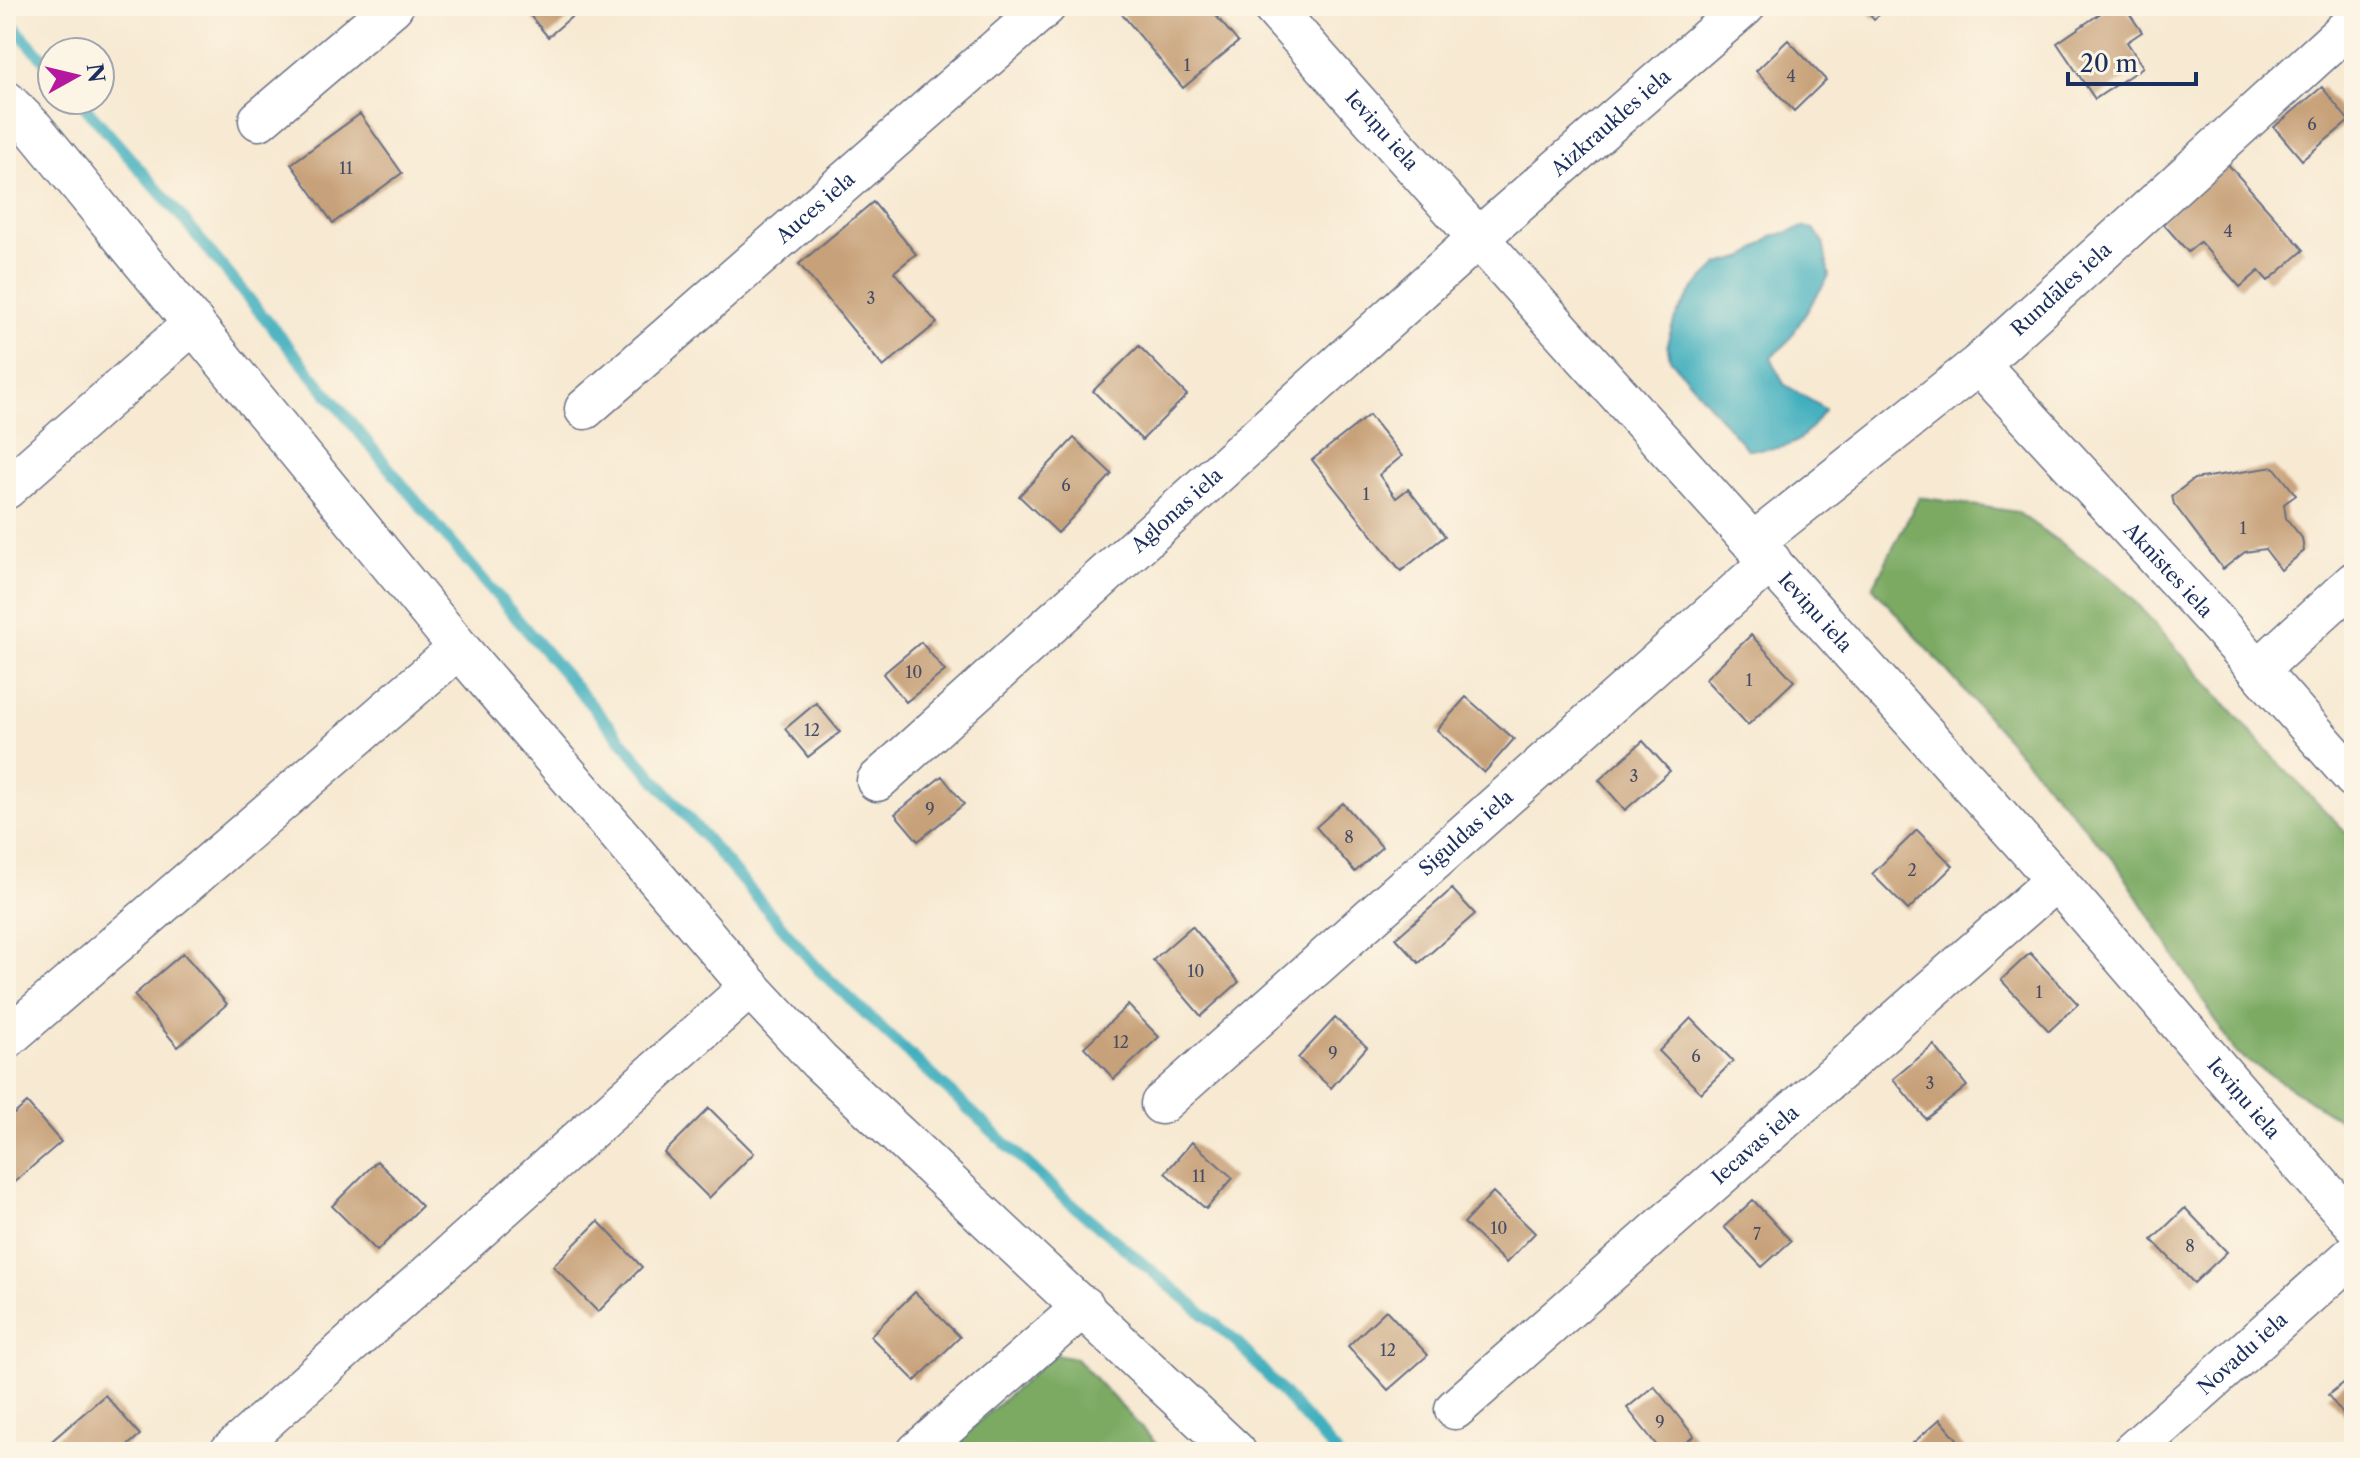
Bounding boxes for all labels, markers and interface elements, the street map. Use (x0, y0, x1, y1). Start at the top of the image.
north arrow (36, 36, 116, 116)
scale bar (2068, 36, 2196, 86)
text: 20 m (2080, 49, 2138, 78)
house number: 1 (1184, 55, 1191, 75)
text: N (81, 62, 110, 85)
street label: Aizkraukles iela (1545, 64, 1676, 182)
house number: 4 (1786, 66, 1796, 86)
street label: Ieviņu iela (1340, 85, 1424, 176)
house number: 6 (2307, 114, 2317, 134)
house number: 11 (339, 158, 353, 178)
street label: Auces iela (770, 167, 860, 249)
house number: 4 (2223, 221, 2233, 241)
street label: Rundāles iela (2006, 237, 2117, 341)
house number: 3 (867, 288, 875, 308)
street label: Aglonas iela (1126, 463, 1228, 558)
house number: 6 (1061, 475, 1071, 495)
house number: 1 (1363, 484, 1370, 504)
street label: Aknīstes iela (2118, 517, 2218, 623)
house number: 1 (2240, 518, 2247, 538)
street label: Ieviņu iela (1773, 567, 1858, 657)
house number: 10 (906, 662, 922, 682)
house number: 1 (1746, 670, 1753, 690)
house number: 12 (804, 720, 820, 740)
house number: 3 (1630, 766, 1638, 786)
street label: Siguldas iela (1414, 784, 1518, 881)
house number: 9 (925, 799, 935, 819)
house number: 8 (1344, 827, 1354, 847)
house number: 2 (1907, 860, 1917, 880)
house number: 10 (1188, 961, 1204, 981)
house number: 1 (2036, 982, 2043, 1002)
house number: 12 (1113, 1032, 1129, 1052)
house number: 9 (1328, 1043, 1338, 1063)
house number: 6 (1691, 1046, 1701, 1066)
street label: Ieviņu iela (2202, 1053, 2285, 1144)
house number: 3 (1926, 1073, 1934, 1093)
street label: Iecavas iela (1707, 1100, 1804, 1189)
house number: 11 (1192, 1166, 1206, 1186)
house number: 10 (1491, 1218, 1507, 1238)
house number: 7 (1753, 1224, 1761, 1244)
house number: 8 (2185, 1236, 2195, 1256)
street label: Novadu iela (2193, 1307, 2293, 1400)
house number: 12 (1380, 1340, 1396, 1360)
house number: 9 (1655, 1412, 1665, 1432)

